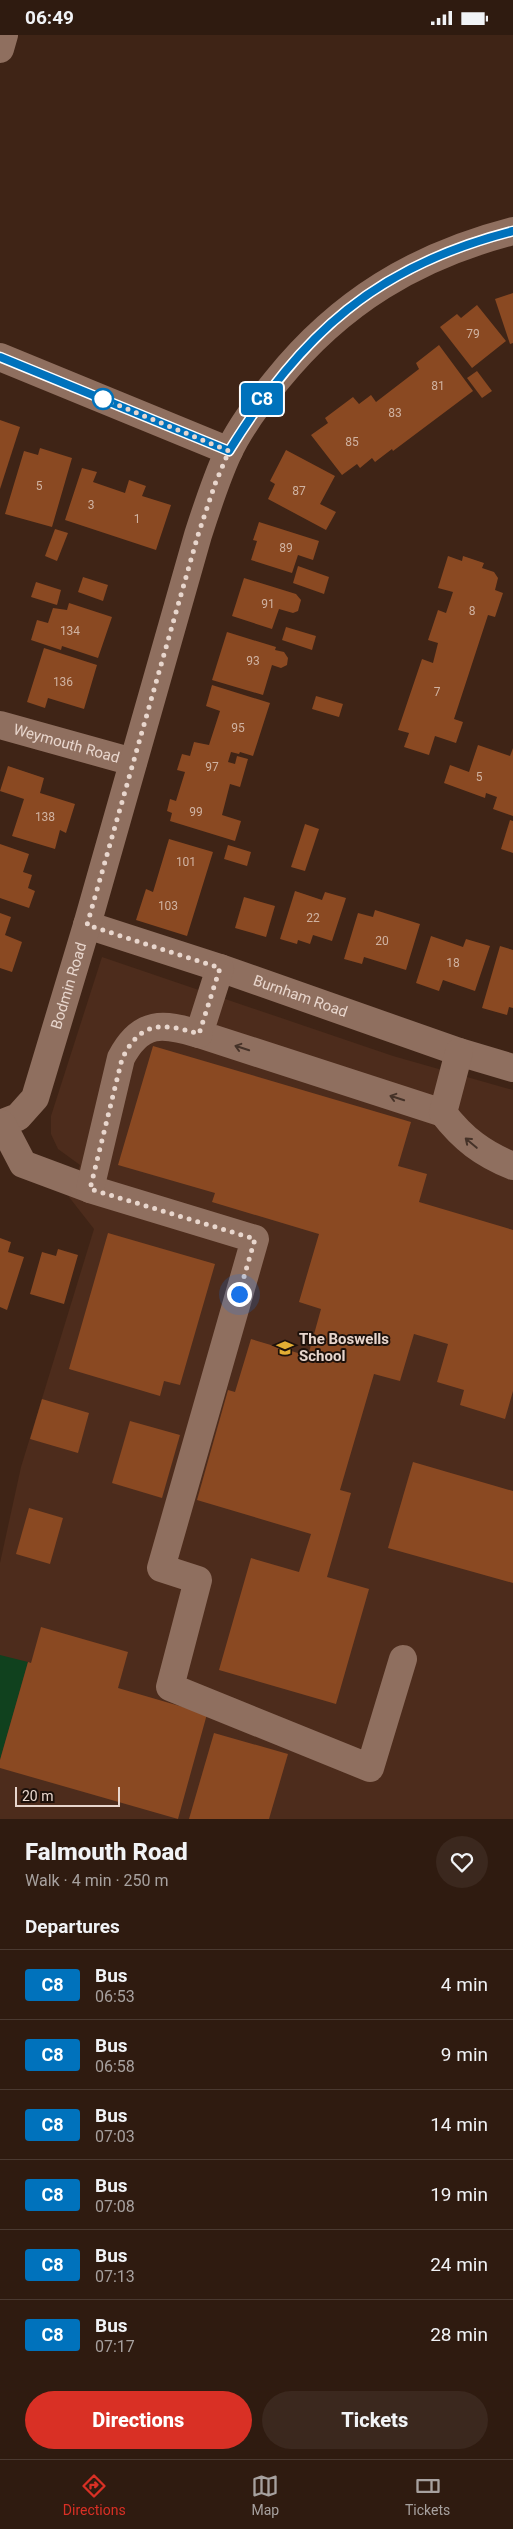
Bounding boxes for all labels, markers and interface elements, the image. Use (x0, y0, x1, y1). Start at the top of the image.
text: 06:49 (25, 6, 74, 29)
house number: 79 (466, 327, 480, 341)
house number: 81 (431, 379, 445, 393)
line badge: C8 (240, 383, 284, 415)
unlabelled marker (92, 388, 114, 410)
text: C8 (251, 388, 273, 409)
house number: 83 (388, 406, 402, 420)
house number: 85 (345, 435, 359, 449)
house number: 5 (36, 479, 43, 493)
house number: 87 (292, 484, 306, 498)
house number: 3 (88, 498, 94, 512)
house number: 1 (134, 512, 140, 526)
house number: 89 (279, 541, 293, 555)
house number: 91 (261, 597, 275, 611)
house number: 8 (469, 604, 476, 618)
house number: 134 (60, 624, 80, 638)
house number: 93 (246, 654, 260, 668)
house number: 136 (53, 675, 73, 689)
house number: 7 (434, 685, 441, 699)
street label: Weymouth Road (11, 720, 122, 767)
house number: 95 (231, 721, 245, 735)
house number: 97 (205, 760, 219, 774)
house number: 5 (476, 770, 483, 784)
house number: 99 (189, 805, 203, 819)
house number: 138 (35, 810, 55, 824)
house number: 101 (176, 855, 196, 869)
house number: 103 (158, 899, 178, 913)
house number: 22 (306, 911, 320, 925)
house number: 20 (375, 934, 389, 948)
street label: Bodmin Road (47, 940, 90, 1031)
house number: 18 (446, 956, 460, 970)
street label: Burnham Road (251, 971, 350, 1021)
one-way arrow (235, 1043, 251, 1053)
one-way arrow (390, 1093, 405, 1102)
one-way arrow (464, 1137, 477, 1148)
your location (227, 1282, 252, 1307)
place label: The Boswells School (299, 1330, 389, 1365)
school or university icon: The Boswells School (275, 1338, 295, 1358)
scale bar (15, 1784, 120, 1807)
text: 20 m (22, 1788, 54, 1804)
button: heart (436, 1836, 488, 1888)
text: Falmouth Road (25, 1838, 188, 1866)
text: Walk · 4 min · 250 m (25, 1871, 169, 1890)
text: Departures (25, 1915, 120, 1938)
text: Bus (95, 1964, 128, 1987)
text: 4 min (441, 1973, 488, 1996)
text: C8 (41, 1974, 64, 1995)
text: 06:53 (95, 1987, 135, 2006)
text: Bus (95, 2034, 128, 2057)
text: 9 min (441, 2043, 488, 2066)
text: C8 (41, 2044, 64, 2065)
text: 06:58 (95, 2057, 135, 2076)
text: Bus (95, 2104, 128, 2127)
text: 14 min (430, 2113, 488, 2136)
text: C8 (41, 2114, 64, 2135)
text: 07:03 (95, 2127, 135, 2146)
text: Bus (95, 2174, 128, 2197)
text: 19 min (430, 2183, 488, 2206)
text: C8 (41, 2184, 64, 2205)
text: 07:08 (95, 2197, 135, 2216)
text: Bus (95, 2244, 128, 2267)
text: 24 min (430, 2253, 488, 2276)
text: C8 (41, 2254, 64, 2275)
text: 07:13 (95, 2267, 135, 2286)
text: Bus (95, 2314, 128, 2337)
text: 28 min (430, 2323, 488, 2346)
text: C8 (41, 2324, 64, 2345)
text: 07:17 (95, 2337, 135, 2356)
button: Directions (25, 2391, 252, 2449)
button: Tickets (262, 2391, 488, 2449)
tab: Directions (63, 2472, 126, 2518)
tab: Map (251, 2472, 279, 2518)
tab: Tickets (405, 2472, 450, 2518)

